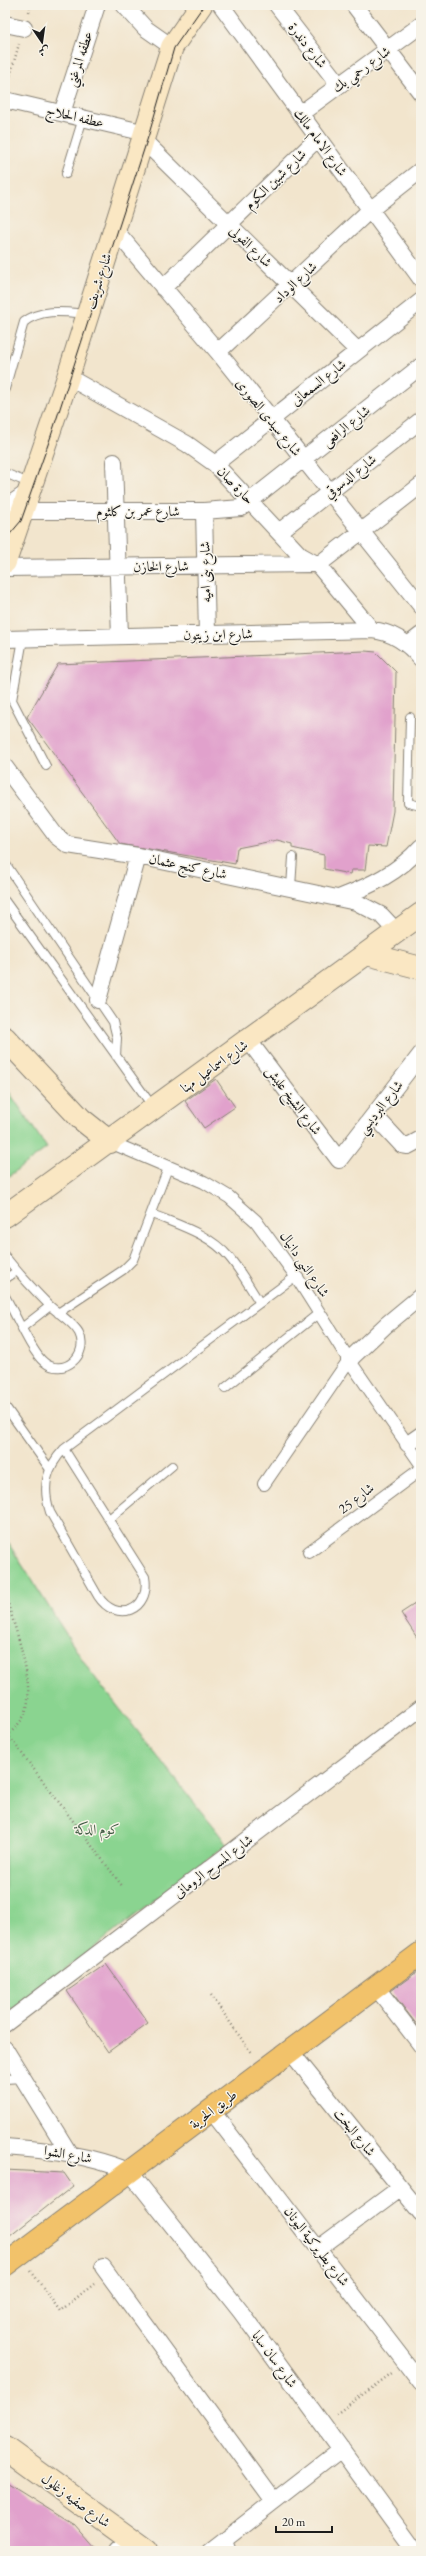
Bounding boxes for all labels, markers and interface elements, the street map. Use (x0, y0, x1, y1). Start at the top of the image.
street label: شارع دندرة (282, 18, 332, 73)
north arrow (22, 22, 62, 62)
street label: عطفه المرغني (62, 29, 100, 90)
street label: شارع رحمي بك (328, 42, 396, 100)
text: ش (37, 44, 51, 60)
street label: عطفه الحلاج (44, 101, 106, 135)
street label: شارع الامام مالك (287, 105, 352, 182)
street label: شارع شبين الكوم (240, 145, 313, 216)
street label: شارع الفولى (224, 221, 276, 273)
street label: شارع شريف (80, 251, 118, 312)
street label: شارع الوداد (269, 257, 323, 309)
street label: شارع السمعانى (287, 355, 351, 412)
street label: شارع سيدى الصورى (230, 374, 306, 462)
street label: شارع الرافعى (318, 401, 376, 453)
street label: شارع الدسوقي (320, 450, 382, 504)
street label: حارة صان (213, 462, 259, 508)
street label: شارع عمر بن كلثوم (96, 502, 180, 524)
street label: شارع بنى اميه (195, 541, 218, 603)
street label: شارع الخازن (133, 557, 189, 578)
street label: شارع ابن زيتون (183, 624, 253, 647)
street label: شارع كنج عثمان (147, 849, 229, 887)
street label: شارع اسماعيل مهنا (177, 1035, 253, 1099)
street label: شارع الشيخ عليش (259, 1062, 326, 1141)
street label: شارع البرديسي (353, 1076, 411, 1141)
street label: شارع النبى دانيال (274, 1227, 334, 1302)
street label: شارع 25 (334, 1479, 379, 1520)
park label: كوم الدكة (73, 1820, 120, 1842)
street label: شارع المسرح الرومانى (170, 1830, 259, 1905)
street label: طريق الحرية (186, 2085, 240, 2133)
street label: شارع البخت (328, 2104, 380, 2162)
street label: شارع الشوا (42, 2141, 93, 2170)
street label: شارع بطريركية اليونان (278, 2202, 354, 2291)
street label: شارع سان سابا (246, 2327, 302, 2393)
street label: شارع صفيه زغلول (36, 2469, 114, 2534)
scale bar (276, 2508, 332, 2534)
text: 20 m (282, 2514, 306, 2530)

